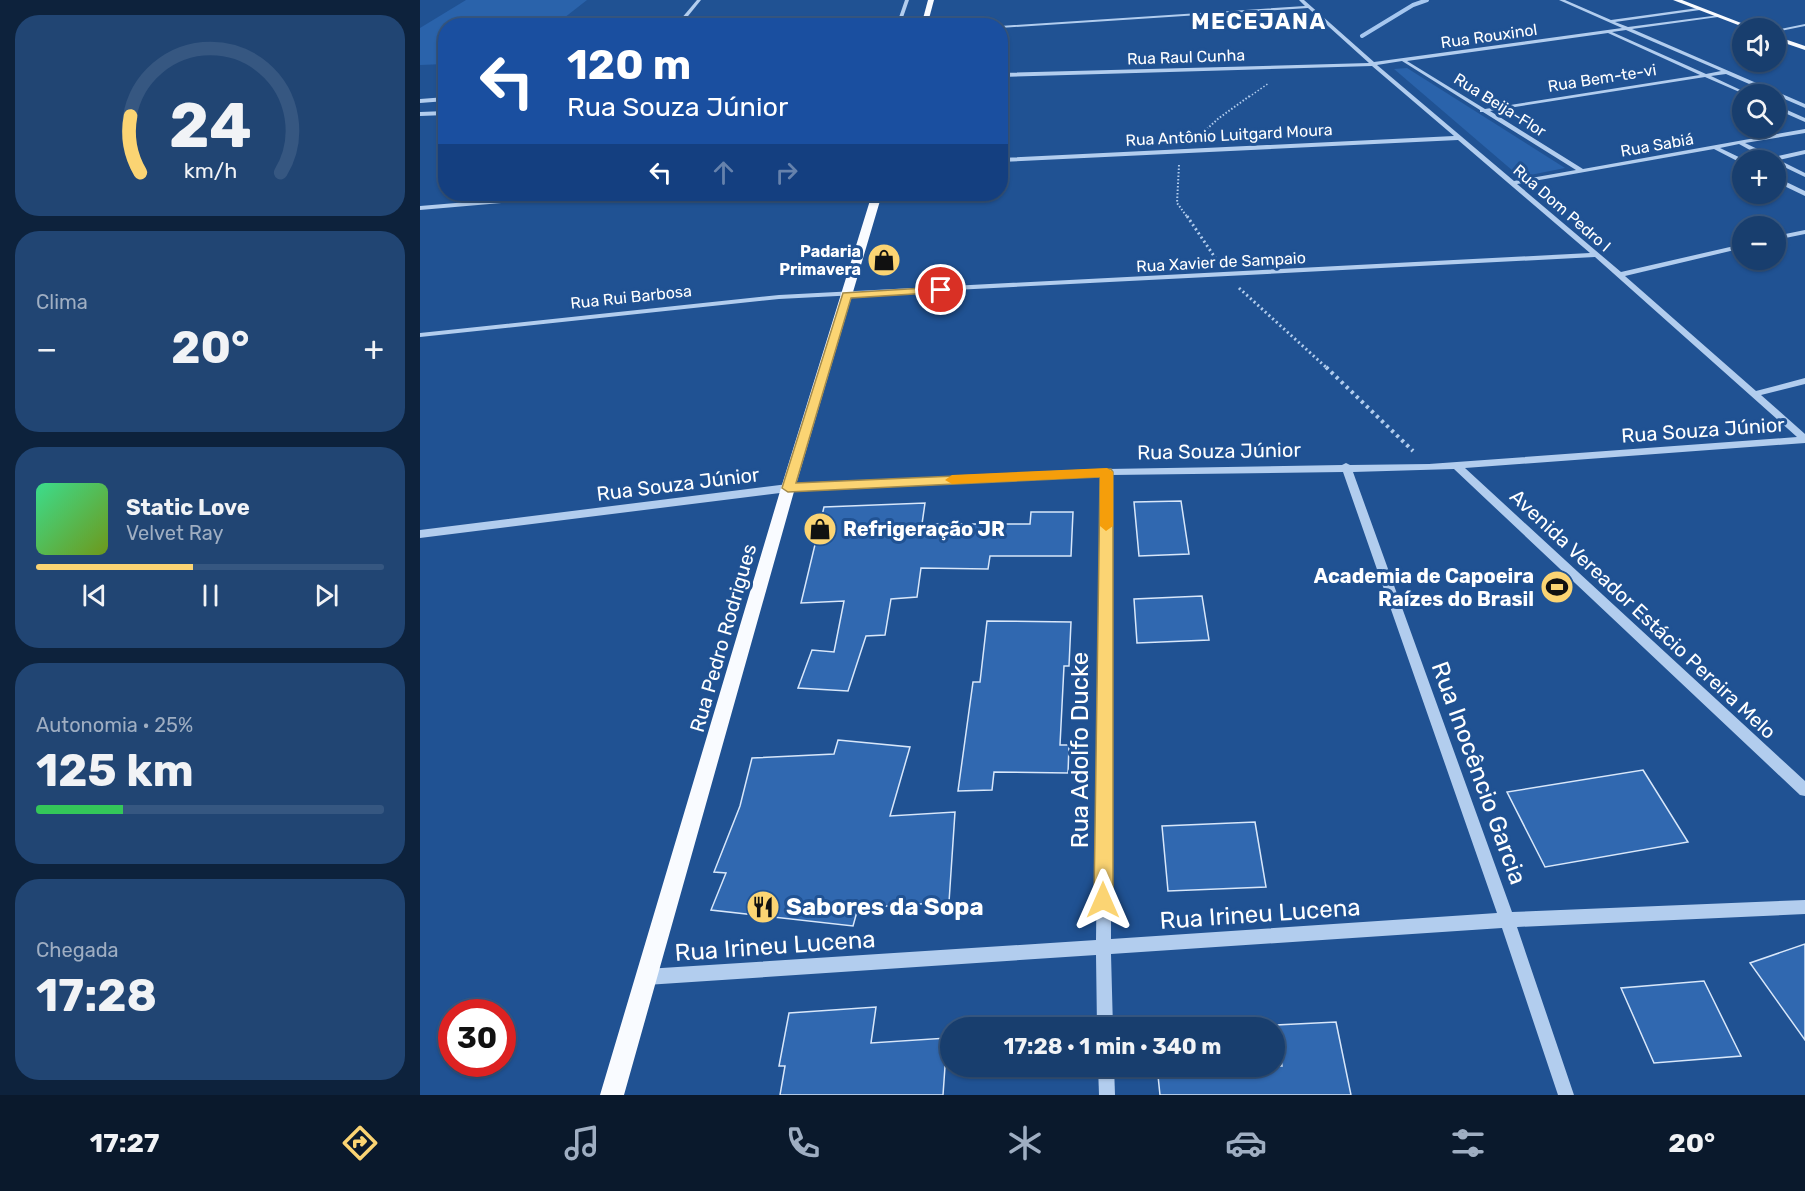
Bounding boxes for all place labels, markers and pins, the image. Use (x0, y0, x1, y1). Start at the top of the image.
place label: Padaria Primavera (779, 242, 861, 279)
shop icon: Padaria Primavera (866, 242, 902, 278)
pin (915, 264, 966, 315)
shop icon: Refrigeração JR (802, 511, 838, 547)
place label: Refrigeração JR (843, 517, 1005, 541)
place label: Academia de Capoeira Raízes do Brasil (1314, 564, 1534, 611)
sports icon: Academia de Capoeira Raízes do Brasil (1539, 569, 1575, 605)
restaurant icon: Sabores da Sopa (745, 889, 781, 925)
place label: Sabores da Sopa (786, 893, 984, 921)

